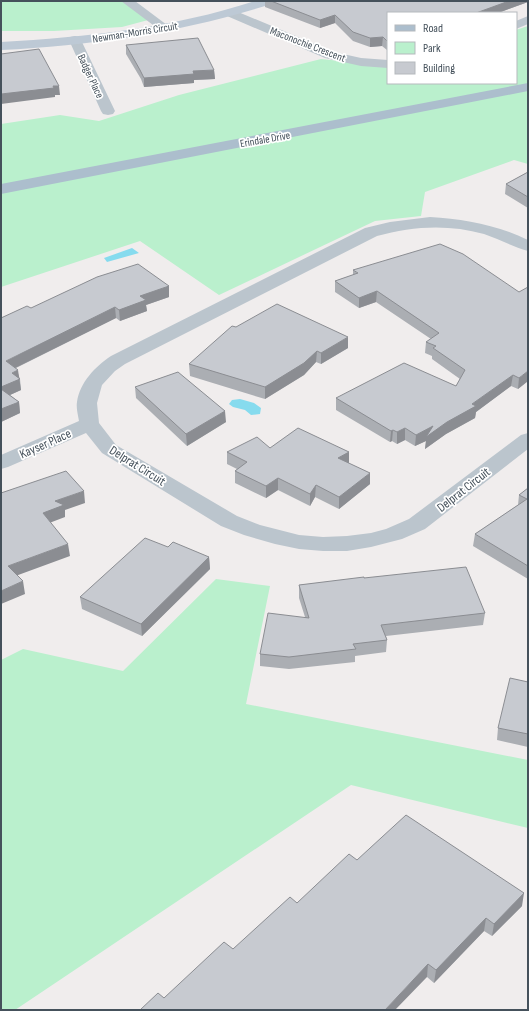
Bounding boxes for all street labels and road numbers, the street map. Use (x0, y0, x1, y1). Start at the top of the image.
street label: Newman-Morris Circuit (92, 19, 179, 46)
street label: Maconochie Crescent (268, 24, 348, 65)
street label: Badger Place (75, 52, 106, 100)
street label: Erindale Drive (239, 129, 291, 150)
street label: Kayser Place (17, 425, 74, 462)
street label: Delprat Circuit (106, 442, 169, 489)
street label: Delprat Circuit (434, 464, 493, 516)

